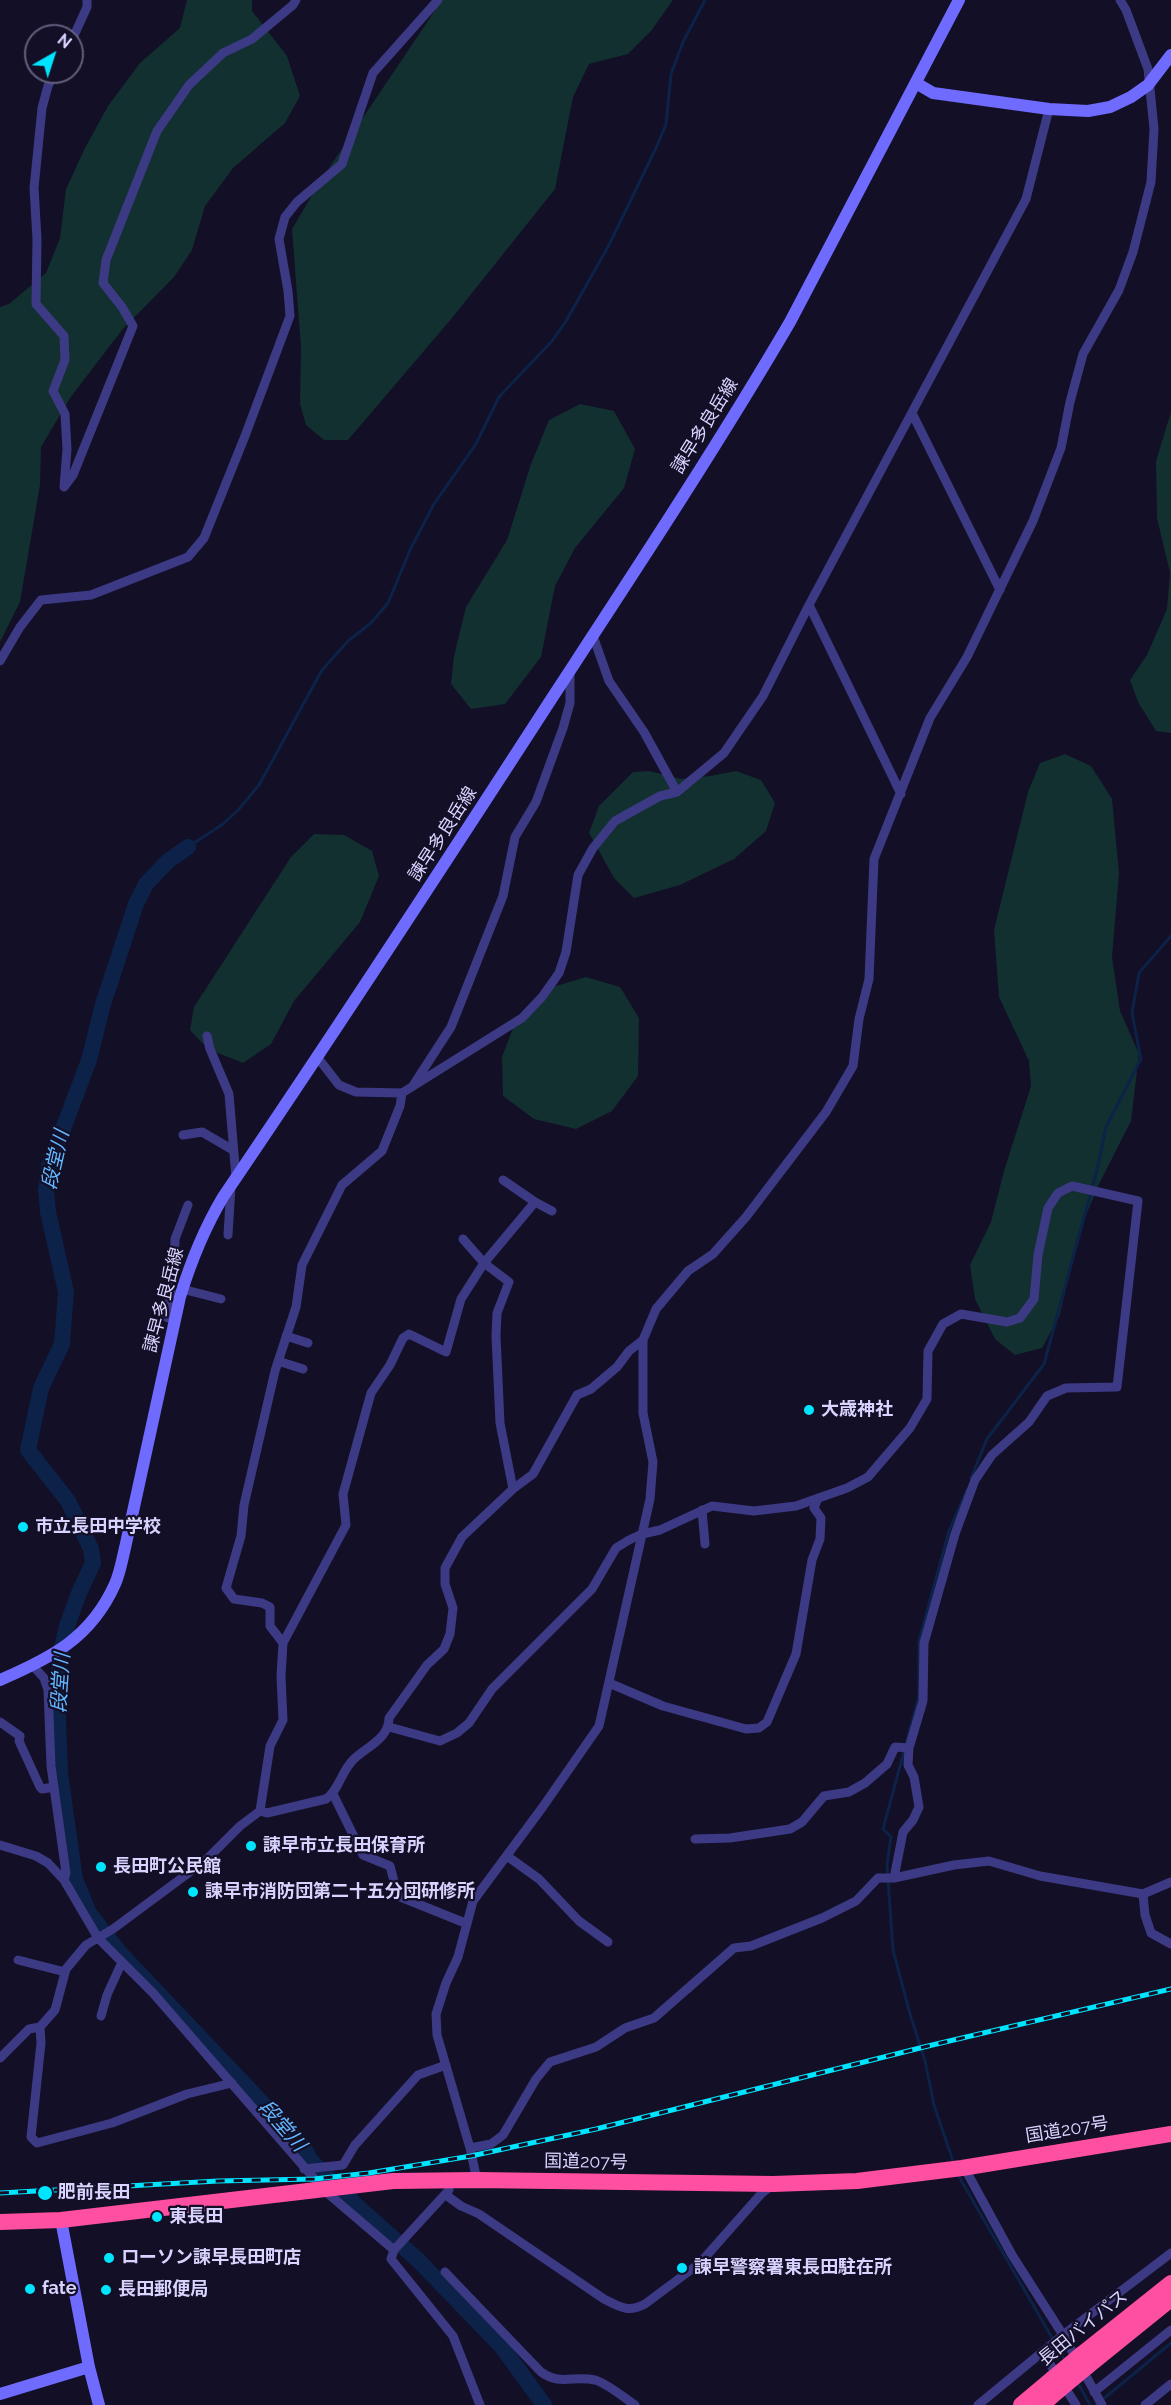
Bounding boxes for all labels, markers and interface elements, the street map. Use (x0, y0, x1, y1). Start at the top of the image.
north arrow (24, 24, 84, 84)
text: N (54, 30, 75, 52)
street label: 諫早多良岳線 (667, 374, 743, 478)
street label: 諫早多良岳線 (405, 783, 481, 885)
water label: 段堂川 (38, 1128, 74, 1192)
street label: 諫早多良岳線 (140, 1245, 188, 1355)
place label: 大歳神社 (821, 1399, 893, 1421)
marker: 大歳神社 (802, 1403, 816, 1417)
place label: 市立長田中学校 (35, 1516, 161, 1538)
marker: 市立長田中学校 (16, 1520, 30, 1534)
water label: 段堂川 (47, 1652, 75, 1714)
place label: 諫早市立長田保育所 (263, 1835, 425, 1857)
marker: 諫早市立長田保育所 (244, 1839, 258, 1853)
place label: 長田町公民館 (113, 1856, 221, 1878)
marker: 長田町公民館 (94, 1860, 108, 1874)
place label: 諫早市消防団第二十五分団研修所 (205, 1881, 475, 1903)
marker: 諫早市消防団第二十五分団研修所 (186, 1885, 200, 1899)
water label: 段堂川 (253, 2095, 311, 2157)
street label: 国道207号 (1024, 2113, 1110, 2147)
street label: 国道207号 (544, 2150, 628, 2174)
place label: 肥前長田 (58, 2182, 130, 2204)
marker: 肥前長田 (36, 2184, 54, 2202)
place label: 東長田 (169, 2206, 223, 2228)
marker: 東長田 (150, 2210, 164, 2224)
place label: ローソン諫早長田町店 (121, 2247, 301, 2269)
marker: ローソン諫早長田町店 (102, 2251, 116, 2265)
place label: 諫早警察署東長田駐在所 (694, 2257, 892, 2279)
marker: 諫早警察署東長田駐在所 (675, 2261, 689, 2275)
place label: fate (42, 2278, 76, 2300)
place label: 長田郵便局 (118, 2279, 208, 2301)
marker: fate (23, 2282, 37, 2296)
marker: 長田郵便局 (99, 2283, 113, 2297)
street label: 長田バイパス (1034, 2286, 1132, 2370)

